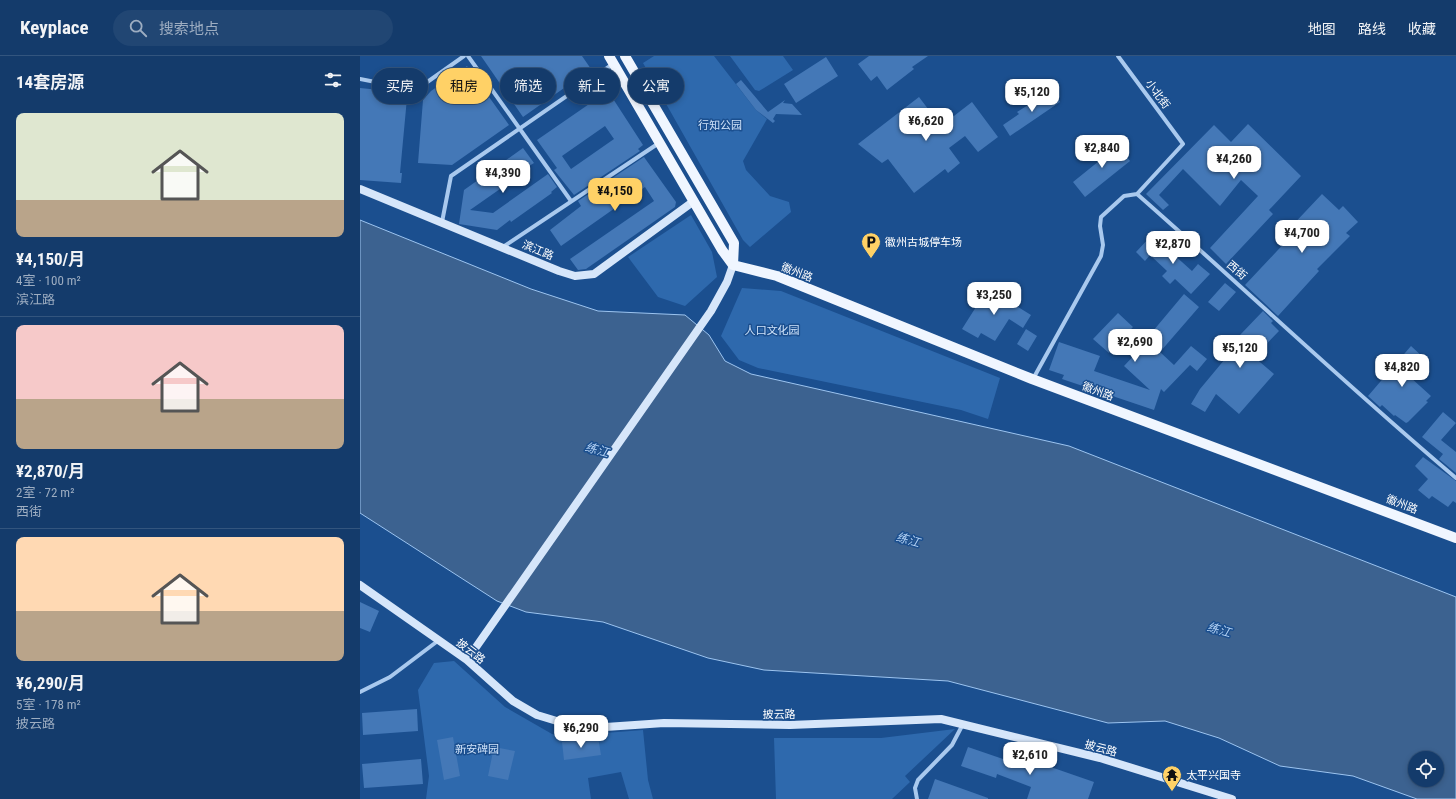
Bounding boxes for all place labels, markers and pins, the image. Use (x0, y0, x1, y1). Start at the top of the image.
pin: ¥5,120 (999, 79, 1065, 113)
pin: ¥6,620 (893, 108, 959, 142)
pin: ¥2,840 (1069, 135, 1135, 169)
pin: ¥4,260 (1201, 146, 1267, 180)
pin: ¥4,390 (470, 160, 536, 194)
pin: ¥4,150 (582, 178, 648, 212)
pin: ¥4,700 (1269, 220, 1335, 254)
parking icon: 徽州古城停车场 (860, 231, 882, 259)
pin: ¥2,870 (1140, 231, 1206, 265)
place label: 徽州古城停车场 (885, 236, 962, 249)
pin: ¥3,250 (961, 282, 1027, 316)
pin: ¥2,690 (1102, 329, 1168, 363)
pin: ¥5,120 (1207, 335, 1273, 369)
pin: ¥4,820 (1369, 354, 1435, 388)
pin: ¥6,290 (548, 715, 614, 749)
pin: ¥2,610 (997, 742, 1063, 776)
temple icon: 太平兴国寺 (1161, 764, 1183, 792)
place label: 太平兴国寺 (1186, 769, 1241, 782)

